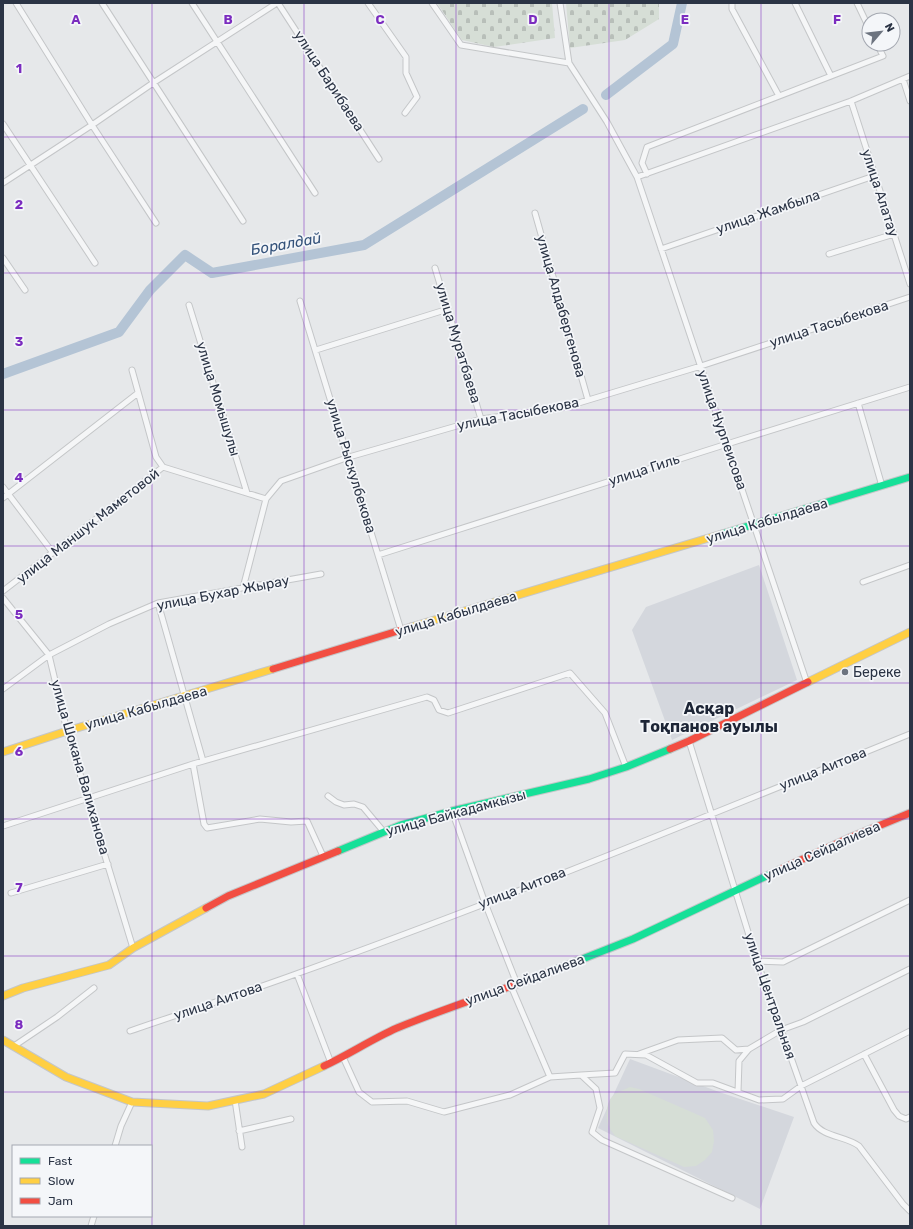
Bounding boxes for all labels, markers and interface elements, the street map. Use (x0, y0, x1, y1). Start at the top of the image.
text: A (71, 12, 81, 27)
text: B (223, 12, 233, 27)
text: C (375, 12, 385, 27)
text: D (528, 12, 538, 27)
text: E (681, 12, 689, 27)
text: F (833, 12, 841, 27)
north arrow (861, 12, 901, 52)
text: N (882, 21, 897, 34)
street label: улица Барибаева (290, 27, 368, 135)
text: 1 (16, 61, 22, 76)
street label: улица Алатау (858, 147, 902, 239)
street label: улица Жамбыла (714, 186, 822, 238)
text: 2 (15, 197, 23, 212)
water label: Боралдай (249, 229, 323, 259)
street label: улица Алдабергенова (533, 233, 589, 379)
street label: улица Муратбаева (432, 281, 484, 405)
street label: улица Тасыбекова (767, 297, 891, 351)
text: 3 (15, 334, 24, 349)
street label: улица Момышулы (193, 340, 243, 458)
street label: улица Нурпеисова (693, 368, 751, 492)
street label: улица Тасыбекова (456, 394, 580, 434)
street label: улица Рыскулбекова (322, 397, 380, 535)
street label: улица Гиль (606, 451, 682, 489)
street label: улица Маншук Маметовой (13, 465, 163, 587)
text: 4 (15, 470, 24, 485)
street label: улица Кабылдаева (704, 494, 830, 548)
street label: улица Бухар Жырау (155, 572, 291, 614)
street label: улица Кабылдаева (393, 587, 519, 641)
text: 5 (15, 607, 23, 622)
place label: Береке (853, 664, 901, 681)
marker: Береке (840, 667, 850, 677)
street label: улица Шокана Валиханова (47, 678, 113, 856)
street label: улица Кабылдаева (83, 682, 209, 734)
district label: Асқар Тоқпанов ауылы (640, 699, 778, 736)
text: 6 (15, 744, 24, 759)
street label: улица Аитова (777, 744, 869, 794)
street label: улица Байкадамкызы (384, 786, 528, 840)
street label: улица Сейдалиева (761, 818, 883, 884)
street label: улица Аитова (476, 864, 568, 912)
text: 7 (15, 880, 23, 895)
street label: улица Центральная (740, 931, 800, 1061)
street label: улица Сейдалиева (463, 951, 587, 1009)
street label: улица Аитова (172, 978, 264, 1024)
text: 8 (15, 1017, 24, 1032)
legend (12, 1145, 152, 1217)
text: Fast (48, 1154, 72, 1168)
text: Slow (48, 1174, 75, 1188)
text: Jam (48, 1194, 73, 1208)

